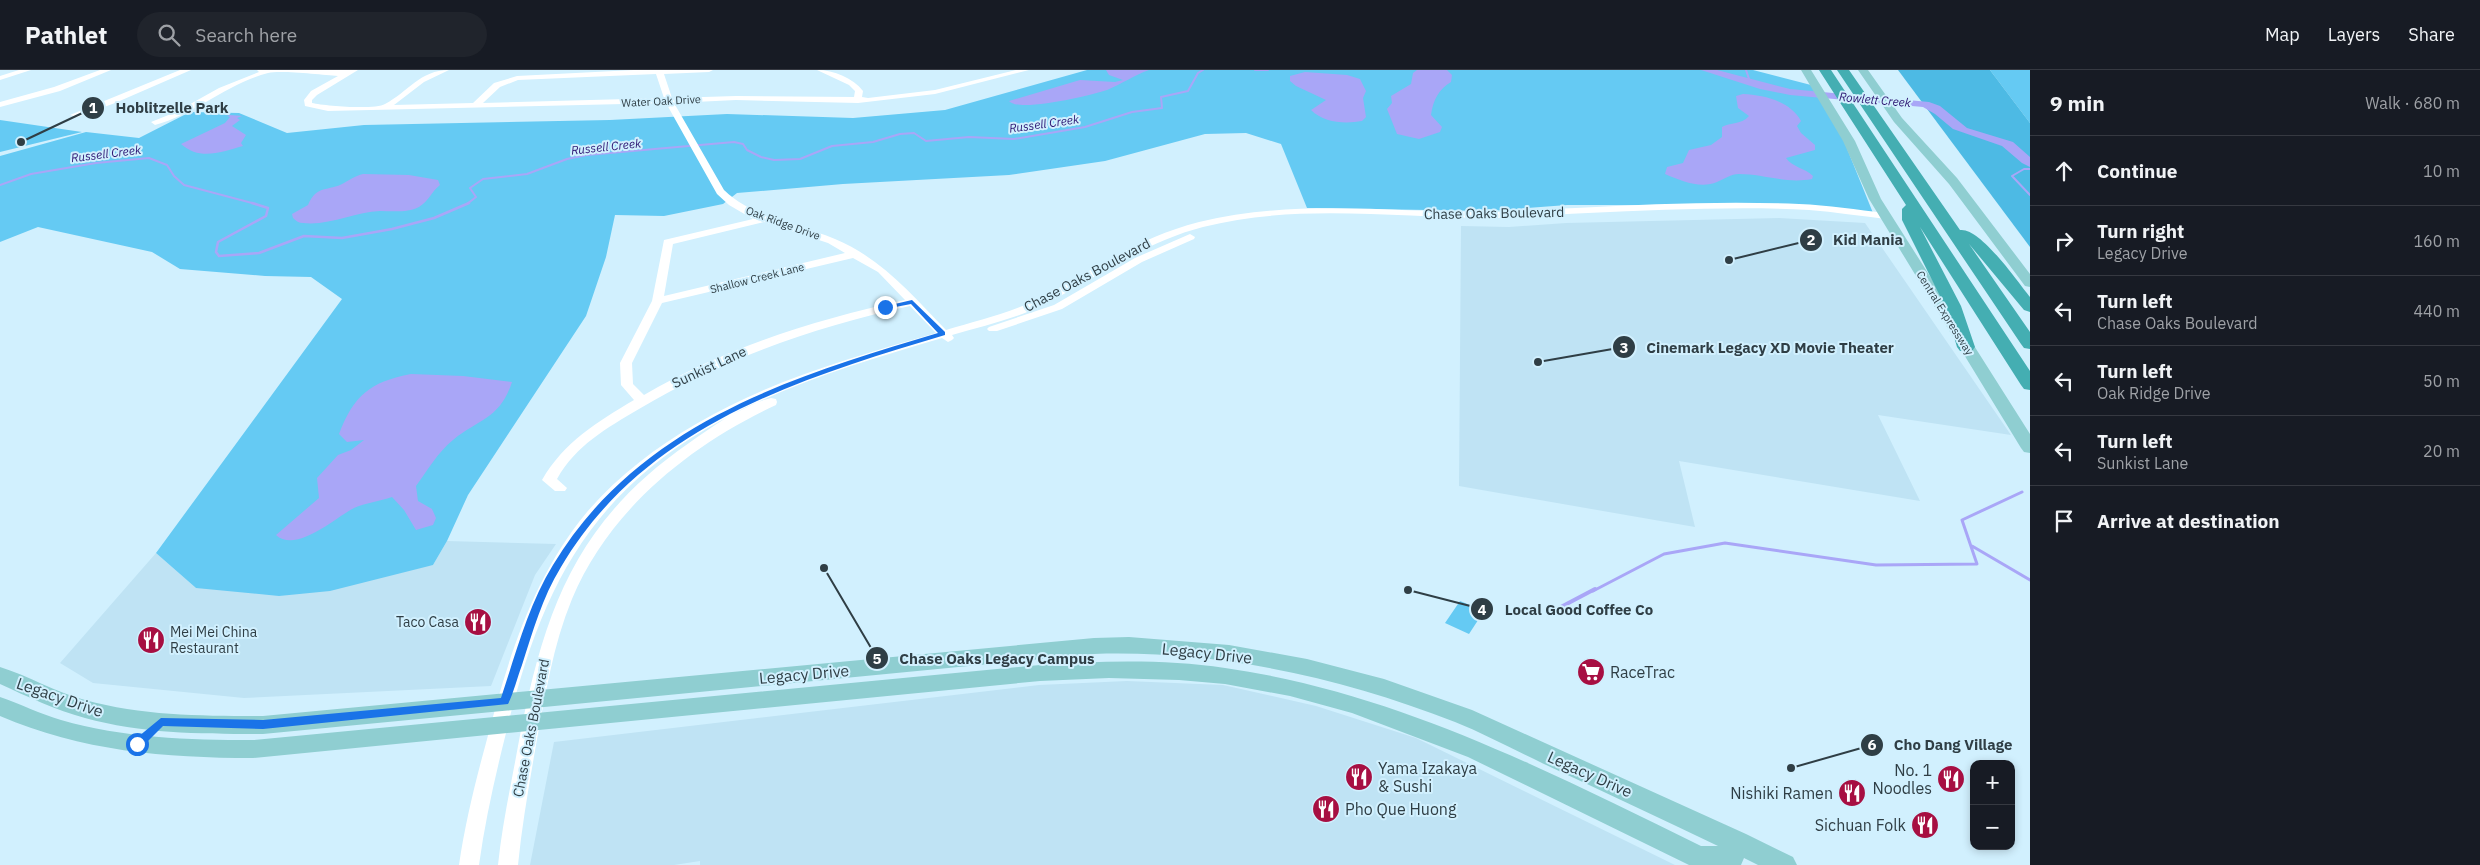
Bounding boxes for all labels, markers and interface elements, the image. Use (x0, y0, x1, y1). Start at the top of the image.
search box (137, 12, 487, 57)
text: Pathlet (25, 19, 107, 51)
icon: search (155, 21, 183, 49)
text: Search here (195, 23, 297, 47)
text: Map (2265, 23, 2300, 46)
text: Layers (2328, 23, 2380, 46)
text: Share (2408, 23, 2455, 46)
water label: Rowlett Creek (1838, 89, 1912, 110)
text: 9 min (2050, 89, 2105, 117)
street label: Water Oak Drive (621, 92, 701, 110)
callout: Hoblitzelle Park (80, 93, 238, 123)
text: Walk · 680 m (2365, 93, 2460, 113)
text: 1 (88, 98, 98, 117)
text: Hoblitzelle Park (116, 98, 229, 117)
water label: Russell Creek (1008, 111, 1081, 136)
water label: Russell Creek (570, 135, 643, 158)
water label: Russell Creek (70, 142, 143, 165)
icon: ahead (2050, 157, 2078, 185)
text: Continue (2097, 159, 2177, 183)
text: 10 m (2423, 161, 2460, 181)
street label: Oak Ridge Drive (744, 203, 822, 243)
street label: Chase Oaks Boulevard (1424, 203, 1564, 223)
text: Turn right (2097, 219, 2184, 243)
callout: Kid Mania (1798, 225, 1913, 255)
icon: right (2050, 227, 2078, 255)
text: 2 (1806, 230, 1816, 249)
text: Kid Mania (1833, 230, 1903, 249)
text: 160 m (2413, 231, 2460, 251)
street label: Chase Oaks Boulevard (1021, 234, 1153, 316)
text: Legacy Drive (2097, 243, 2188, 263)
street label: Shallow Creek Lane (708, 260, 806, 296)
street label: Central Expressway (1913, 268, 1977, 358)
text: Turn left (2097, 289, 2173, 313)
route end (874, 296, 897, 319)
icon: left (2050, 297, 2078, 325)
text: 440 m (2413, 301, 2460, 321)
text: Chase Oaks Boulevard (2097, 313, 2257, 333)
callout: Cinemark Legacy XD Movie Theater (1612, 332, 1904, 362)
text: 3 (1619, 338, 1629, 357)
text: Cinemark Legacy XD Movie Theater (1646, 338, 1894, 357)
street label: Sunkist Lane (669, 342, 749, 392)
text: Turn left (2097, 359, 2173, 383)
icon: left (2050, 367, 2078, 395)
text: 50 m (2423, 371, 2460, 391)
text: Oak Ridge Drive (2097, 383, 2211, 403)
text: Turn left (2097, 429, 2173, 453)
icon: left (2050, 437, 2078, 465)
text: 20 m (2423, 441, 2460, 461)
text: Sunkist Lane (2097, 453, 2188, 473)
icon: arrive (2050, 507, 2078, 535)
text: Arrive at destination (2097, 509, 2280, 533)
callout: Local Good Coffee Co (1470, 594, 1663, 624)
text: 4 (1477, 600, 1487, 619)
text: Local Good Coffee Co (1505, 600, 1653, 619)
restaurant icon: Taco Casa (463, 607, 493, 637)
place label: Taco Casa (396, 613, 460, 631)
place label: Mei Mei China Restaurant (170, 623, 258, 657)
restaurant icon: Mei Mei China Restaurant (136, 625, 166, 655)
street label: Legacy Drive (1161, 638, 1253, 668)
callout: Chase Oaks Legacy Campus (864, 643, 1105, 673)
text: 5 (872, 649, 882, 668)
text: Chase Oaks Legacy Campus (899, 649, 1095, 668)
street label: Chase Oaks Boulevard (509, 657, 553, 799)
supermarket icon: RaceTrac (1576, 657, 1606, 687)
street label: Legacy Drive (758, 660, 850, 688)
place label: RaceTrac (1610, 662, 1675, 682)
street label: Legacy Drive (14, 673, 106, 721)
callout: Cho Dang Village (1859, 730, 2023, 760)
route start (126, 733, 149, 756)
text: 6 (1867, 735, 1877, 754)
text: Cho Dang Village (1894, 735, 2012, 754)
street label: Legacy Drive (1545, 746, 1636, 802)
place label: Yama Izakaya & Sushi (1378, 758, 1477, 796)
place label: No. 1 Noodles (1873, 760, 1932, 798)
map controls (1970, 760, 2015, 850)
button: + (1970, 760, 2015, 805)
restaurant icon: Yama Izakaya & Sushi (1344, 762, 1374, 792)
restaurant icon: No. 1 Noodles (1936, 764, 1966, 794)
restaurant icon: Nishiki Ramen (1837, 778, 1867, 808)
place label: Nishiki Ramen (1730, 783, 1833, 803)
restaurant icon: Pho Que Huong (1311, 794, 1341, 824)
place label: Pho Que Huong (1345, 799, 1457, 819)
button: − (1970, 805, 2015, 850)
restaurant icon: Sichuan Folk (1910, 810, 1940, 840)
place label: Sichuan Folk (1815, 815, 1907, 835)

